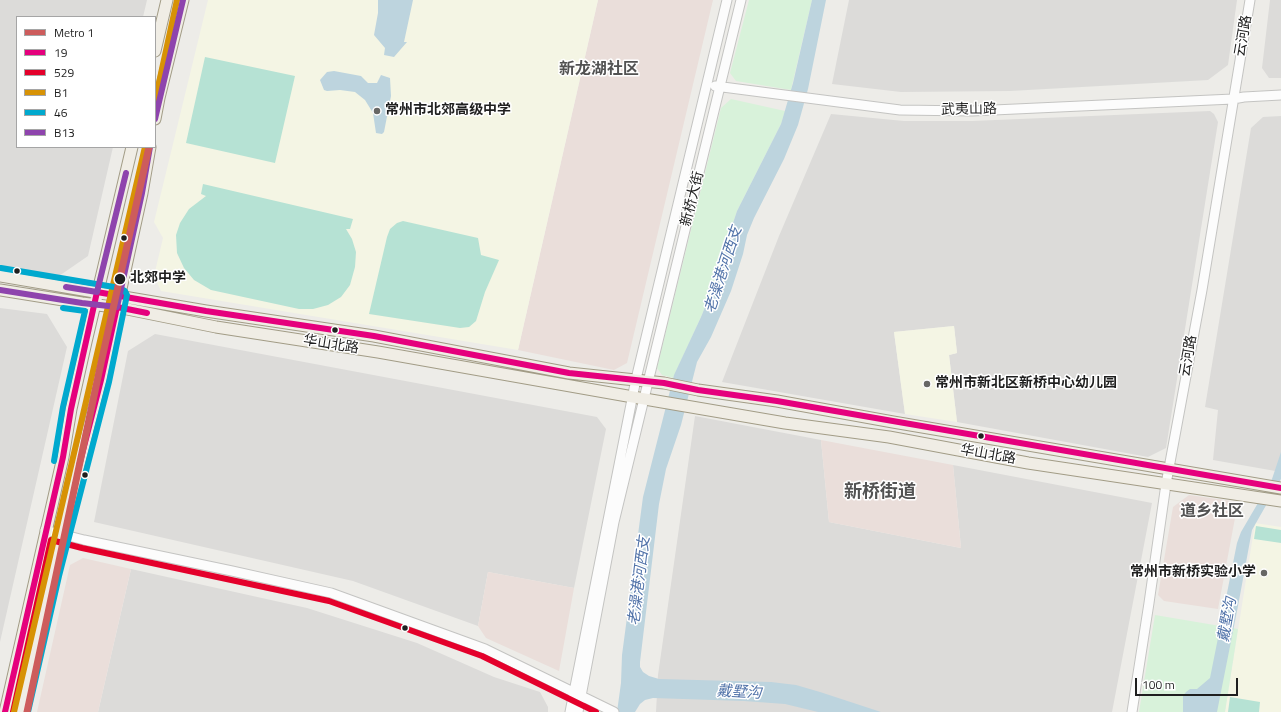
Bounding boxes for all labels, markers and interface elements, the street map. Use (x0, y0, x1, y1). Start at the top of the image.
street label: 云河路 (1232, 14, 1256, 58)
legend (16, 16, 156, 148)
text: Metro 1 (54, 23, 94, 42)
text: 19 (54, 43, 67, 62)
district label: 新龙湖社区 (559, 60, 639, 80)
text: 529 (54, 63, 74, 82)
text: B1 (54, 83, 68, 102)
street label: 武夷山路 (941, 101, 997, 119)
text: 46 (54, 103, 67, 122)
place label: 常州市北郊高级中学 (385, 103, 511, 119)
marker: 常州市北郊高级中学 (372, 106, 382, 116)
text: B13 (54, 123, 75, 142)
street label: 新桥大街 (678, 170, 708, 228)
water label: 老澡港河西支 (702, 224, 746, 316)
unlabelled marker (119, 233, 129, 243)
unlabelled marker (12, 266, 22, 276)
place label: 北郊中学 (130, 271, 186, 287)
marker: 北郊中学 (113, 272, 127, 286)
unlabelled marker (330, 325, 340, 335)
street label: 华山北路 (302, 332, 360, 358)
street label: 云河路 (1177, 334, 1201, 378)
place label: 常州市新北区新桥中心幼儿园 (935, 376, 1117, 392)
marker: 常州市新北区新桥中心幼儿园 (922, 379, 932, 389)
unlabelled marker (976, 431, 986, 441)
street label: 华山北路 (959, 442, 1017, 468)
unlabelled marker (80, 470, 90, 480)
district label: 新桥街道 (844, 482, 916, 504)
district label: 道乡社区 (1180, 502, 1244, 522)
water label: 老澡港河西支 (626, 535, 654, 627)
place label: 常州市新桥实验小学 (1130, 565, 1256, 581)
marker: 常州市新桥实验小学 (1259, 568, 1269, 578)
water label: 戴墅沟 (1215, 596, 1241, 644)
unlabelled marker (400, 623, 410, 633)
scale bar (1137, 670, 1240, 696)
text: 100 m (1142, 675, 1175, 694)
water label: 戴墅沟 (716, 683, 762, 703)

